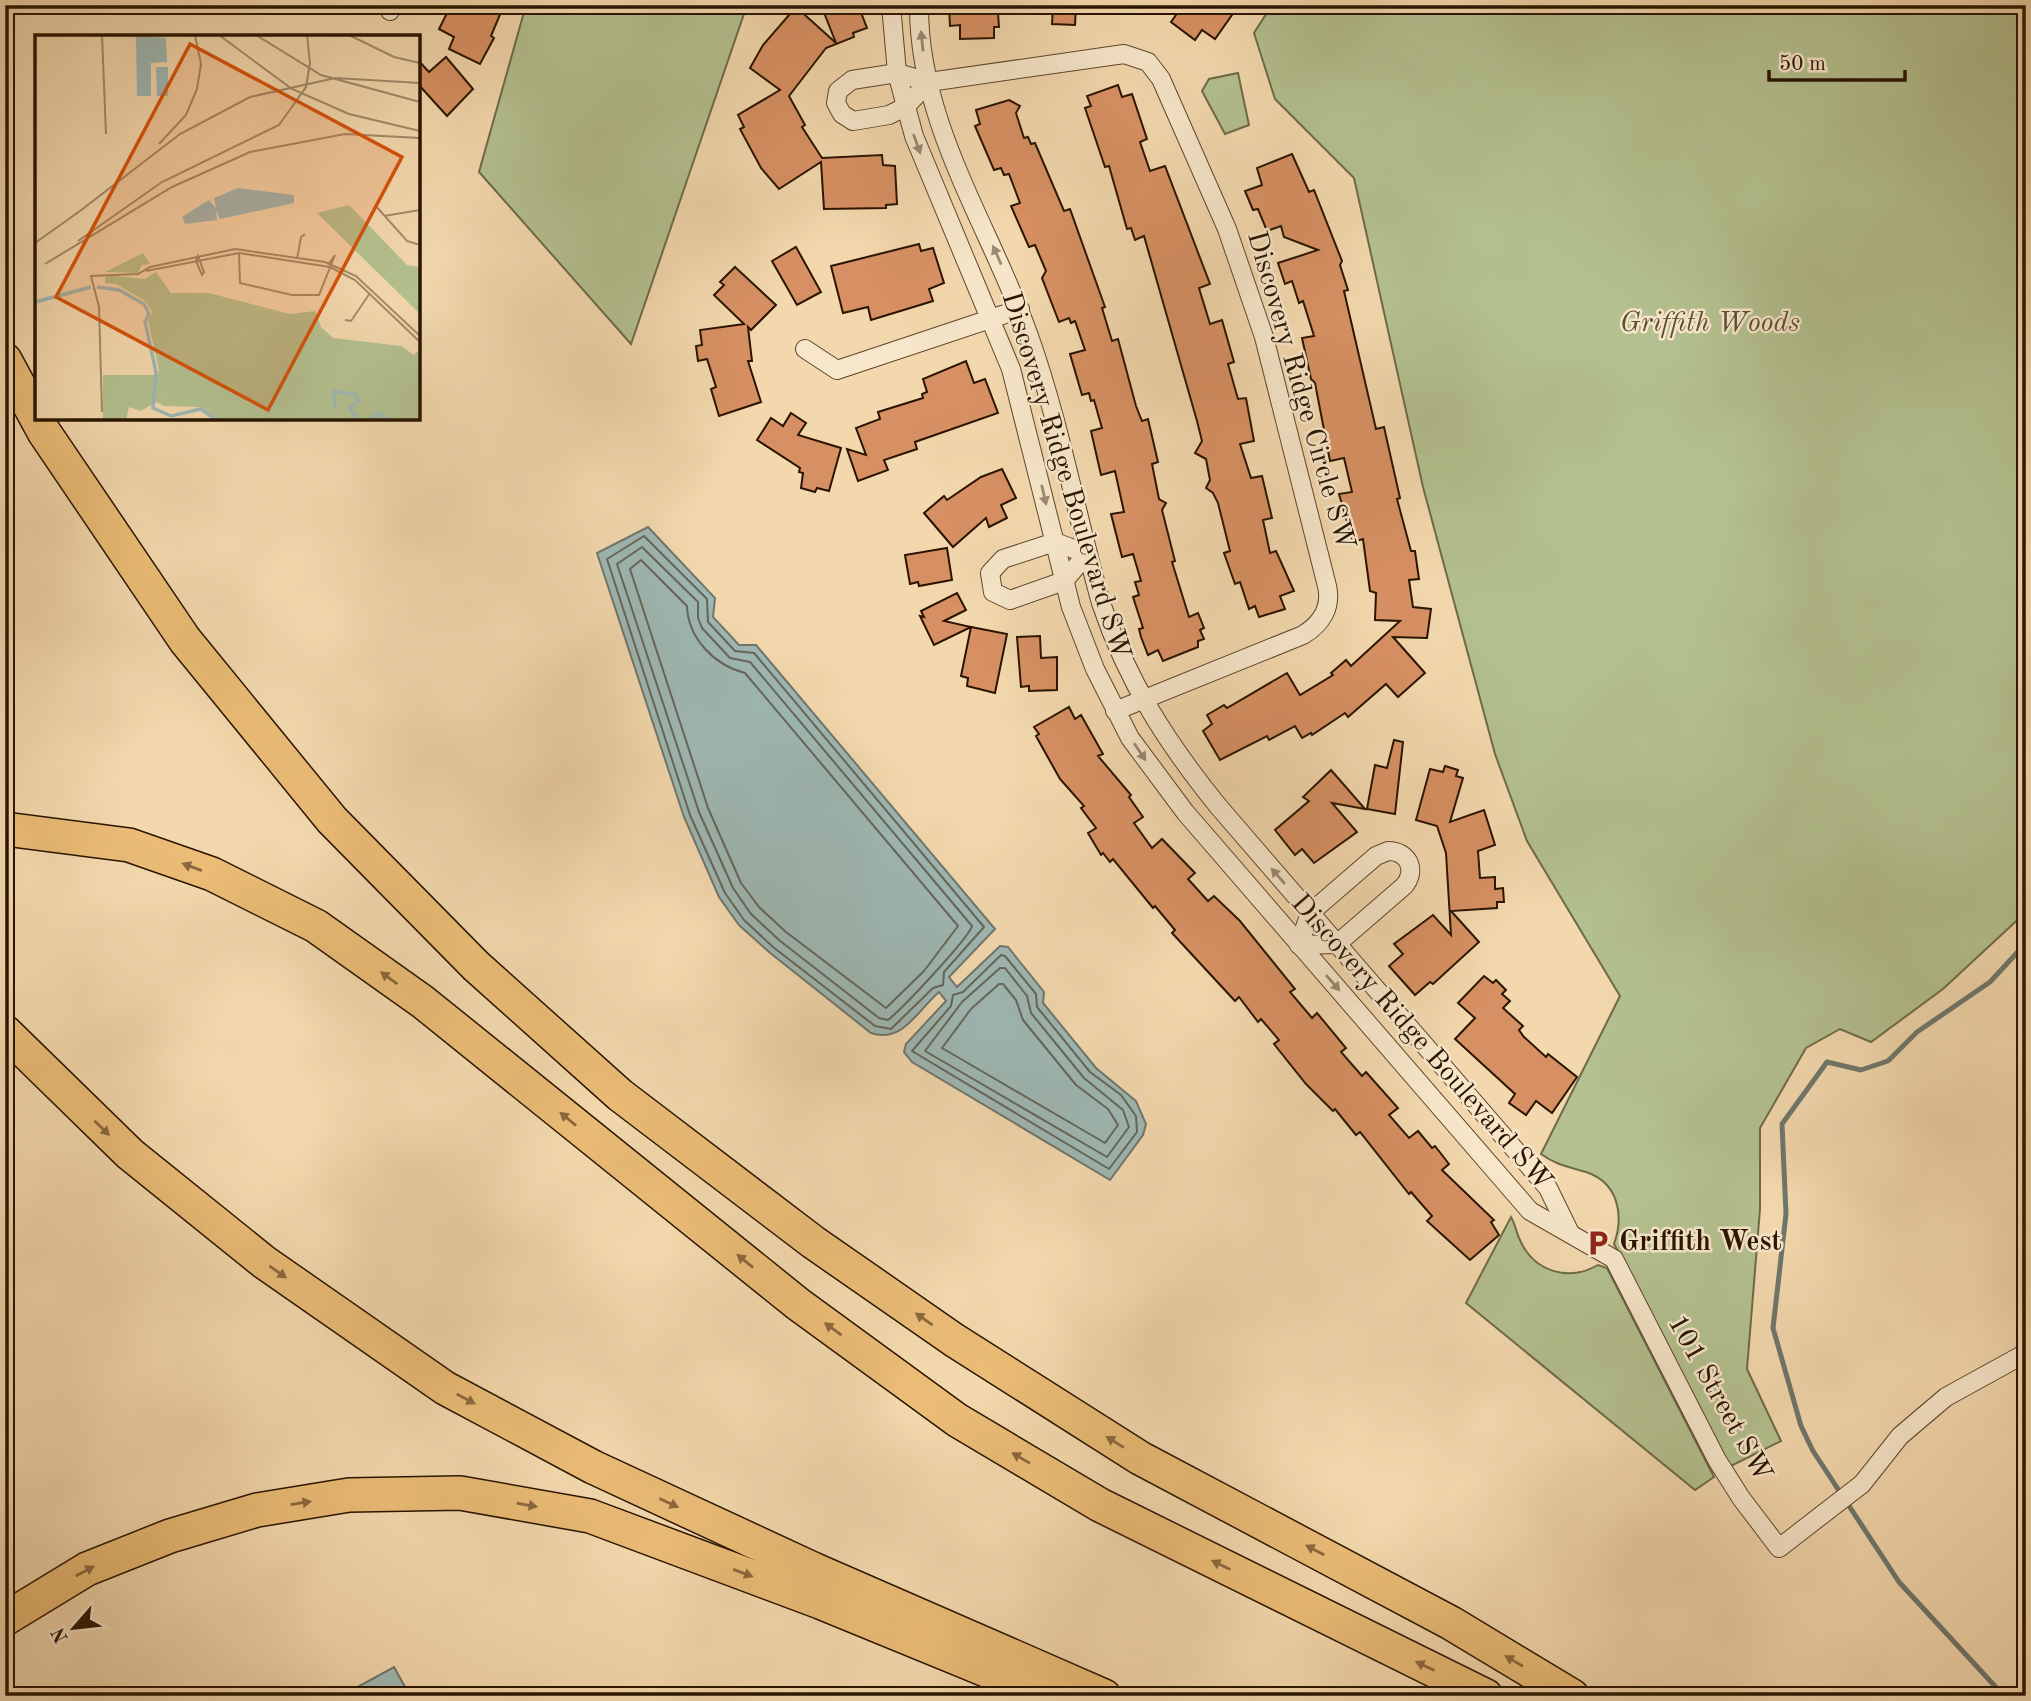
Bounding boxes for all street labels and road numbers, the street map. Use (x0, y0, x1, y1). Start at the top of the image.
street label: Discovery Ridge Circle SW (1241, 228, 1359, 554)
street label: Discovery Ridge Boulevard SW (996, 289, 1134, 663)
street label: Discovery Ridge Boulevard SW (1285, 889, 1557, 1197)
street label: 101 Street SW (1662, 1311, 1776, 1487)

